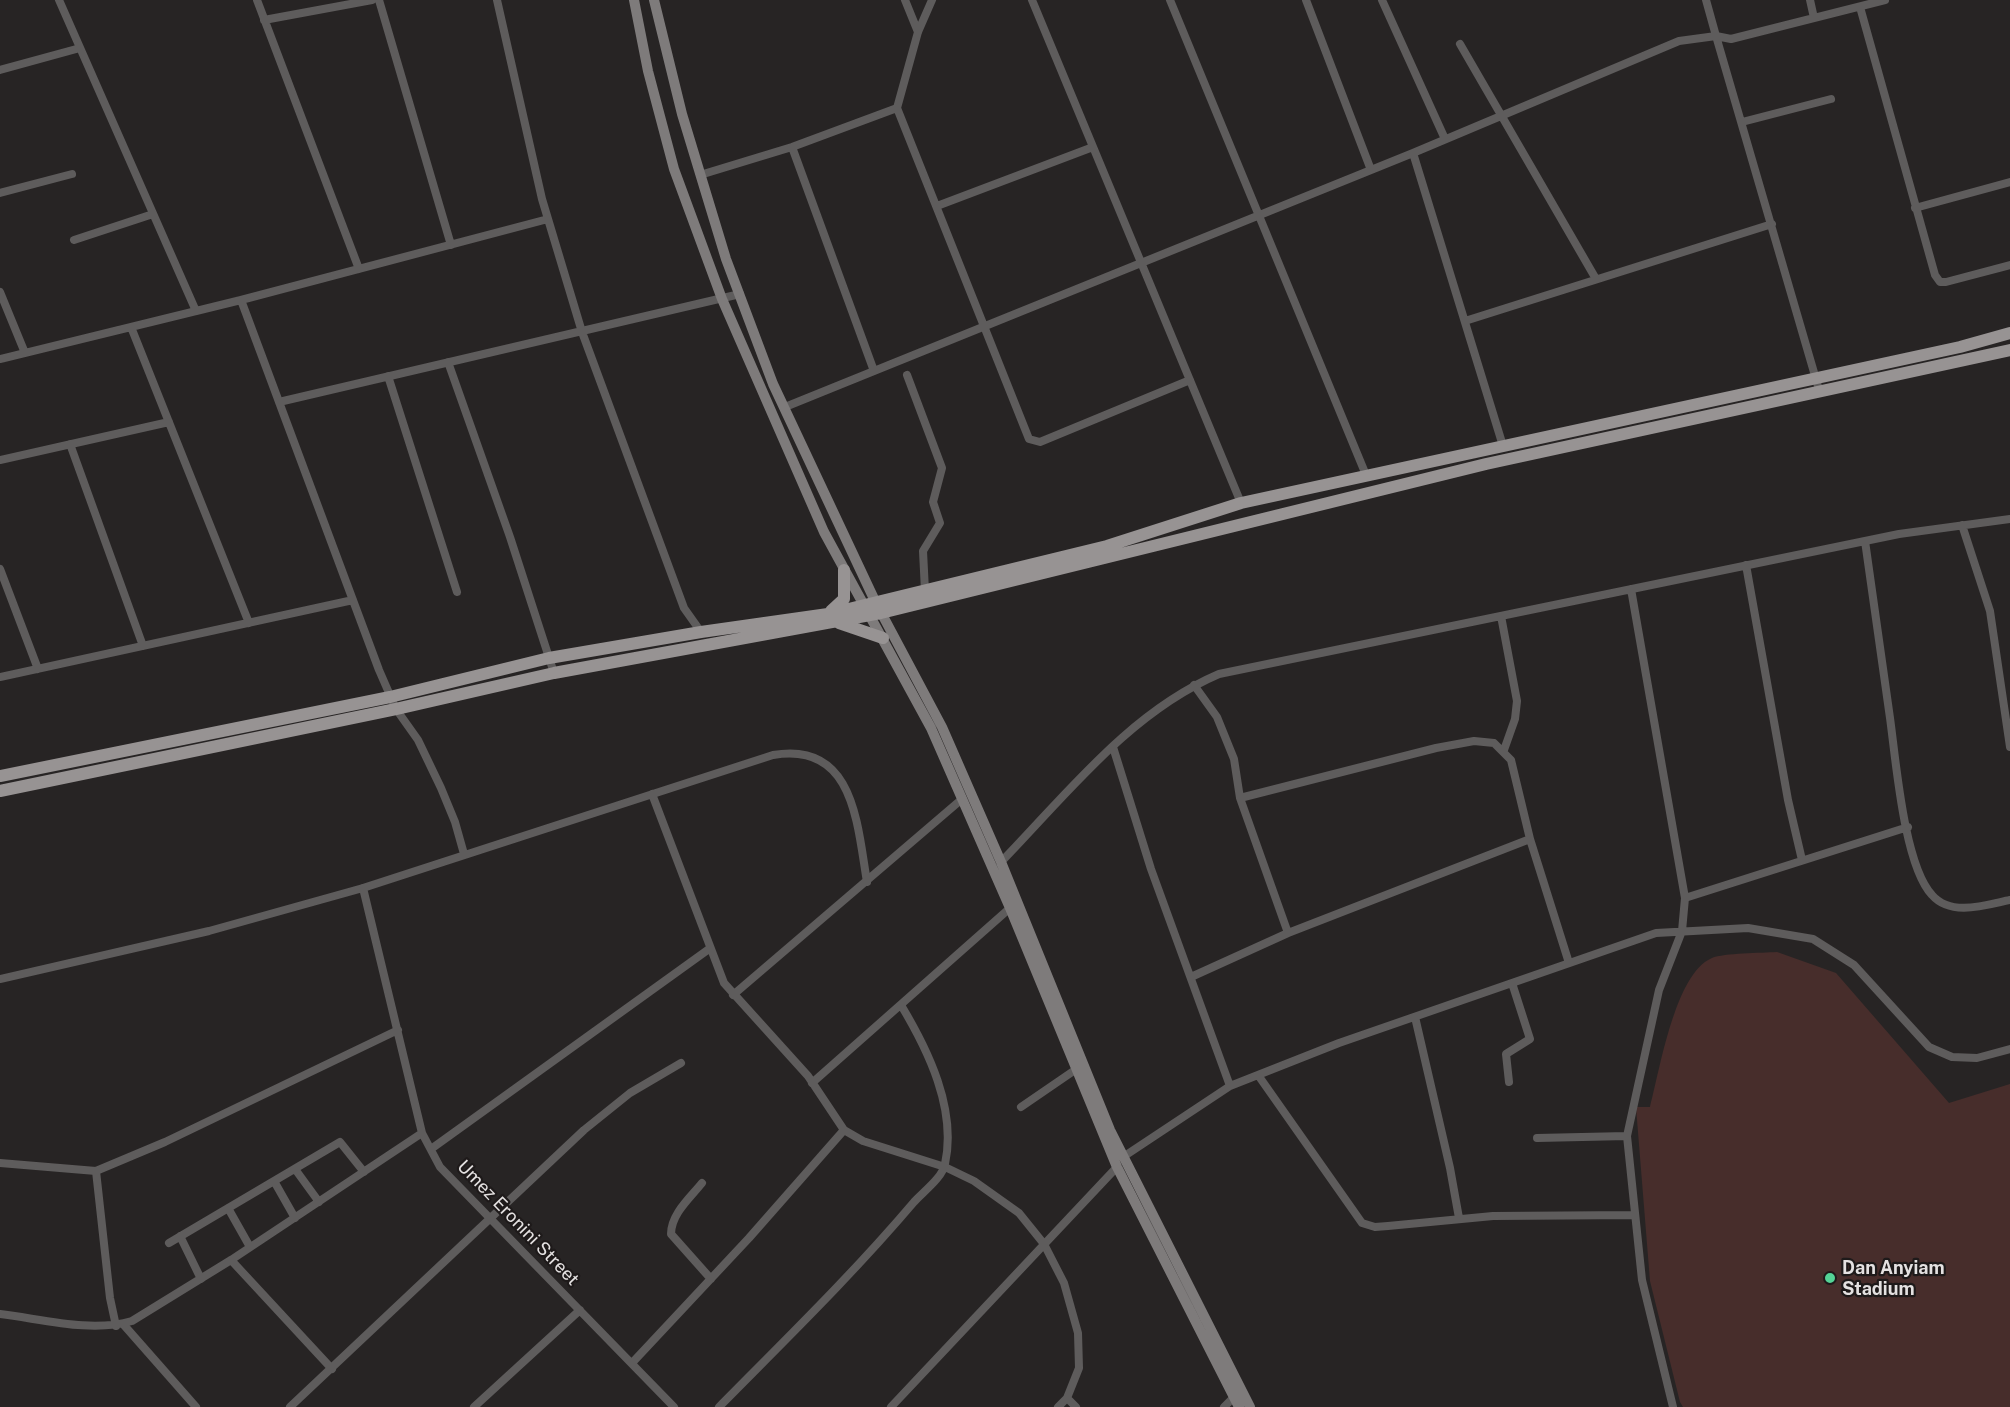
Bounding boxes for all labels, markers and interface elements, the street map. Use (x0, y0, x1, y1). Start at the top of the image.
street label: Umez Eronini Street (453, 1156, 583, 1290)
place label: Dan Anyiam Stadium (1842, 1257, 1945, 1300)
marker: Dan Anyiam Stadium (1823, 1271, 1837, 1285)

